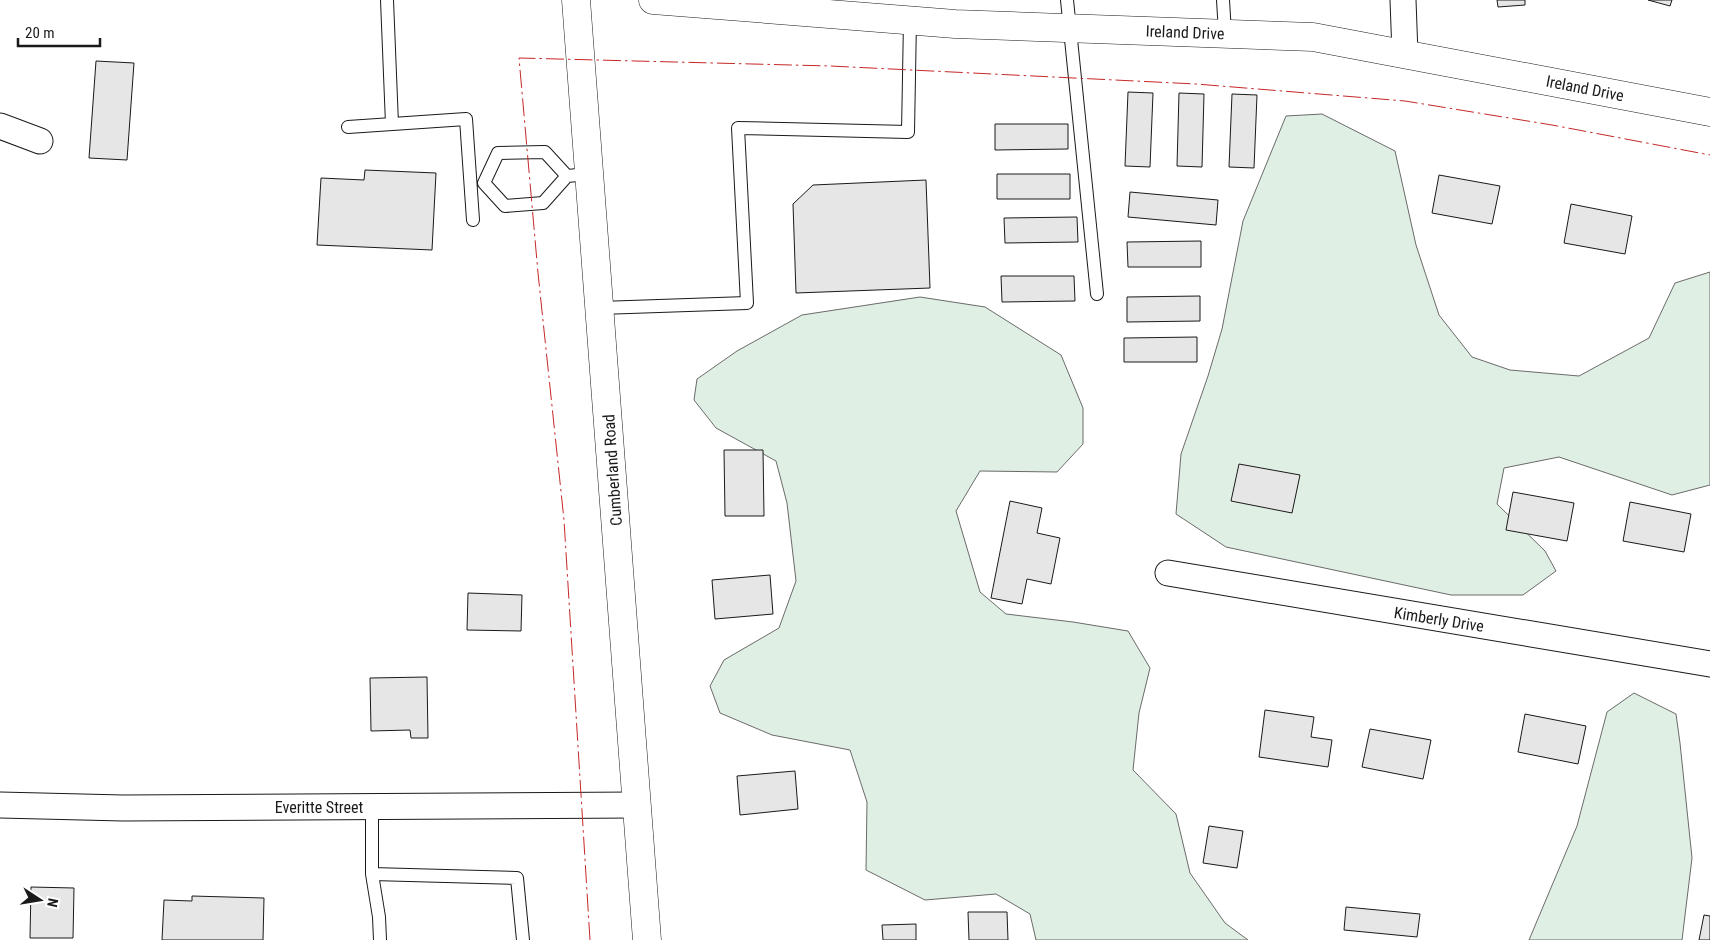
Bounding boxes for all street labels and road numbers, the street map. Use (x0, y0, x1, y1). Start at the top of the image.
street label: Ireland Drive (1145, 22, 1225, 43)
street label: Ireland Drive (1544, 72, 1625, 105)
street label: Cumberland Road (599, 413, 626, 526)
street label: Kimberly Drive (1393, 603, 1485, 636)
street label: Everitte Street (275, 798, 364, 817)

